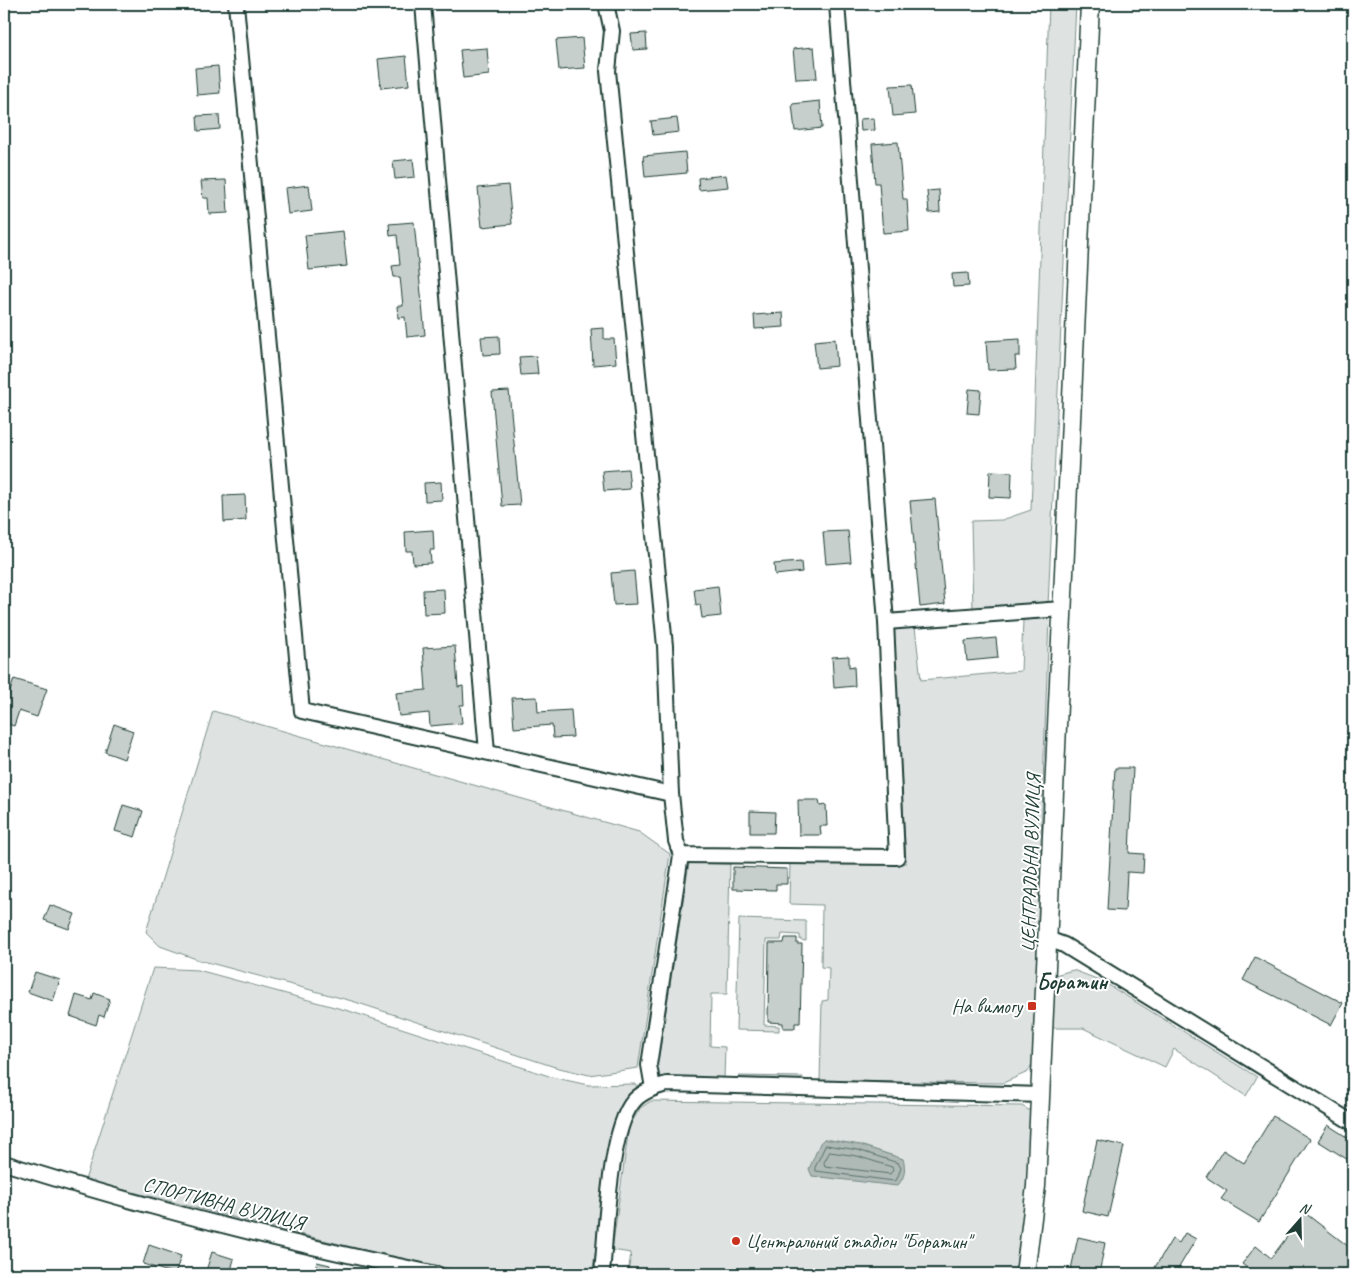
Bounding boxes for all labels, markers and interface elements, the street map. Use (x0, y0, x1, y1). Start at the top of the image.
street label: ЦЕНТРАЛЬНА ВУЛИЦЯ (1015, 770, 1046, 953)
district label: Боратин (1037, 968, 1109, 996)
place label: На вимогу (951, 994, 1024, 1019)
marker: На вимогу (1026, 1000, 1038, 1012)
street label: СПОРТИВНА ВУЛИЦЯ (141, 1171, 310, 1236)
north arrow (1274, 1196, 1324, 1246)
text: N (1297, 1199, 1313, 1219)
place label: Центральний стадіон "Боратин" (746, 1229, 975, 1254)
marker: Центральний стадіон "Боратин" (730, 1235, 742, 1247)

